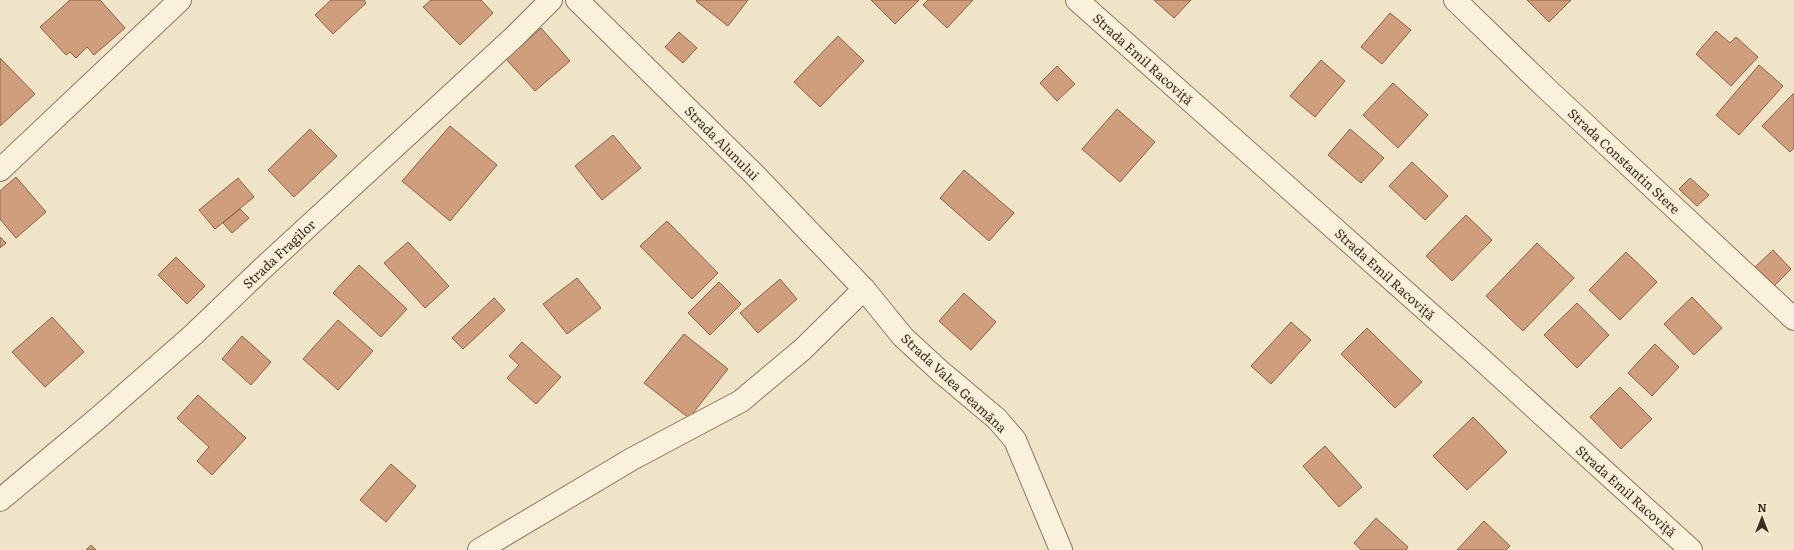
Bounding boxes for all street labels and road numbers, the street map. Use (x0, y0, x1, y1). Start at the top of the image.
street label: Strada Emil Racoviță (1089, 8, 1198, 109)
street label: Strada Alunului (681, 101, 764, 185)
street label: Strada Constantin Stere (1564, 103, 1685, 218)
street label: Strada Fragilor (238, 214, 320, 293)
street label: Strada Emil Racoviță (1331, 223, 1440, 324)
street label: Strada Valea Geamăna (897, 329, 1011, 437)
street label: Strada Emil Racoviță (1572, 440, 1681, 541)

